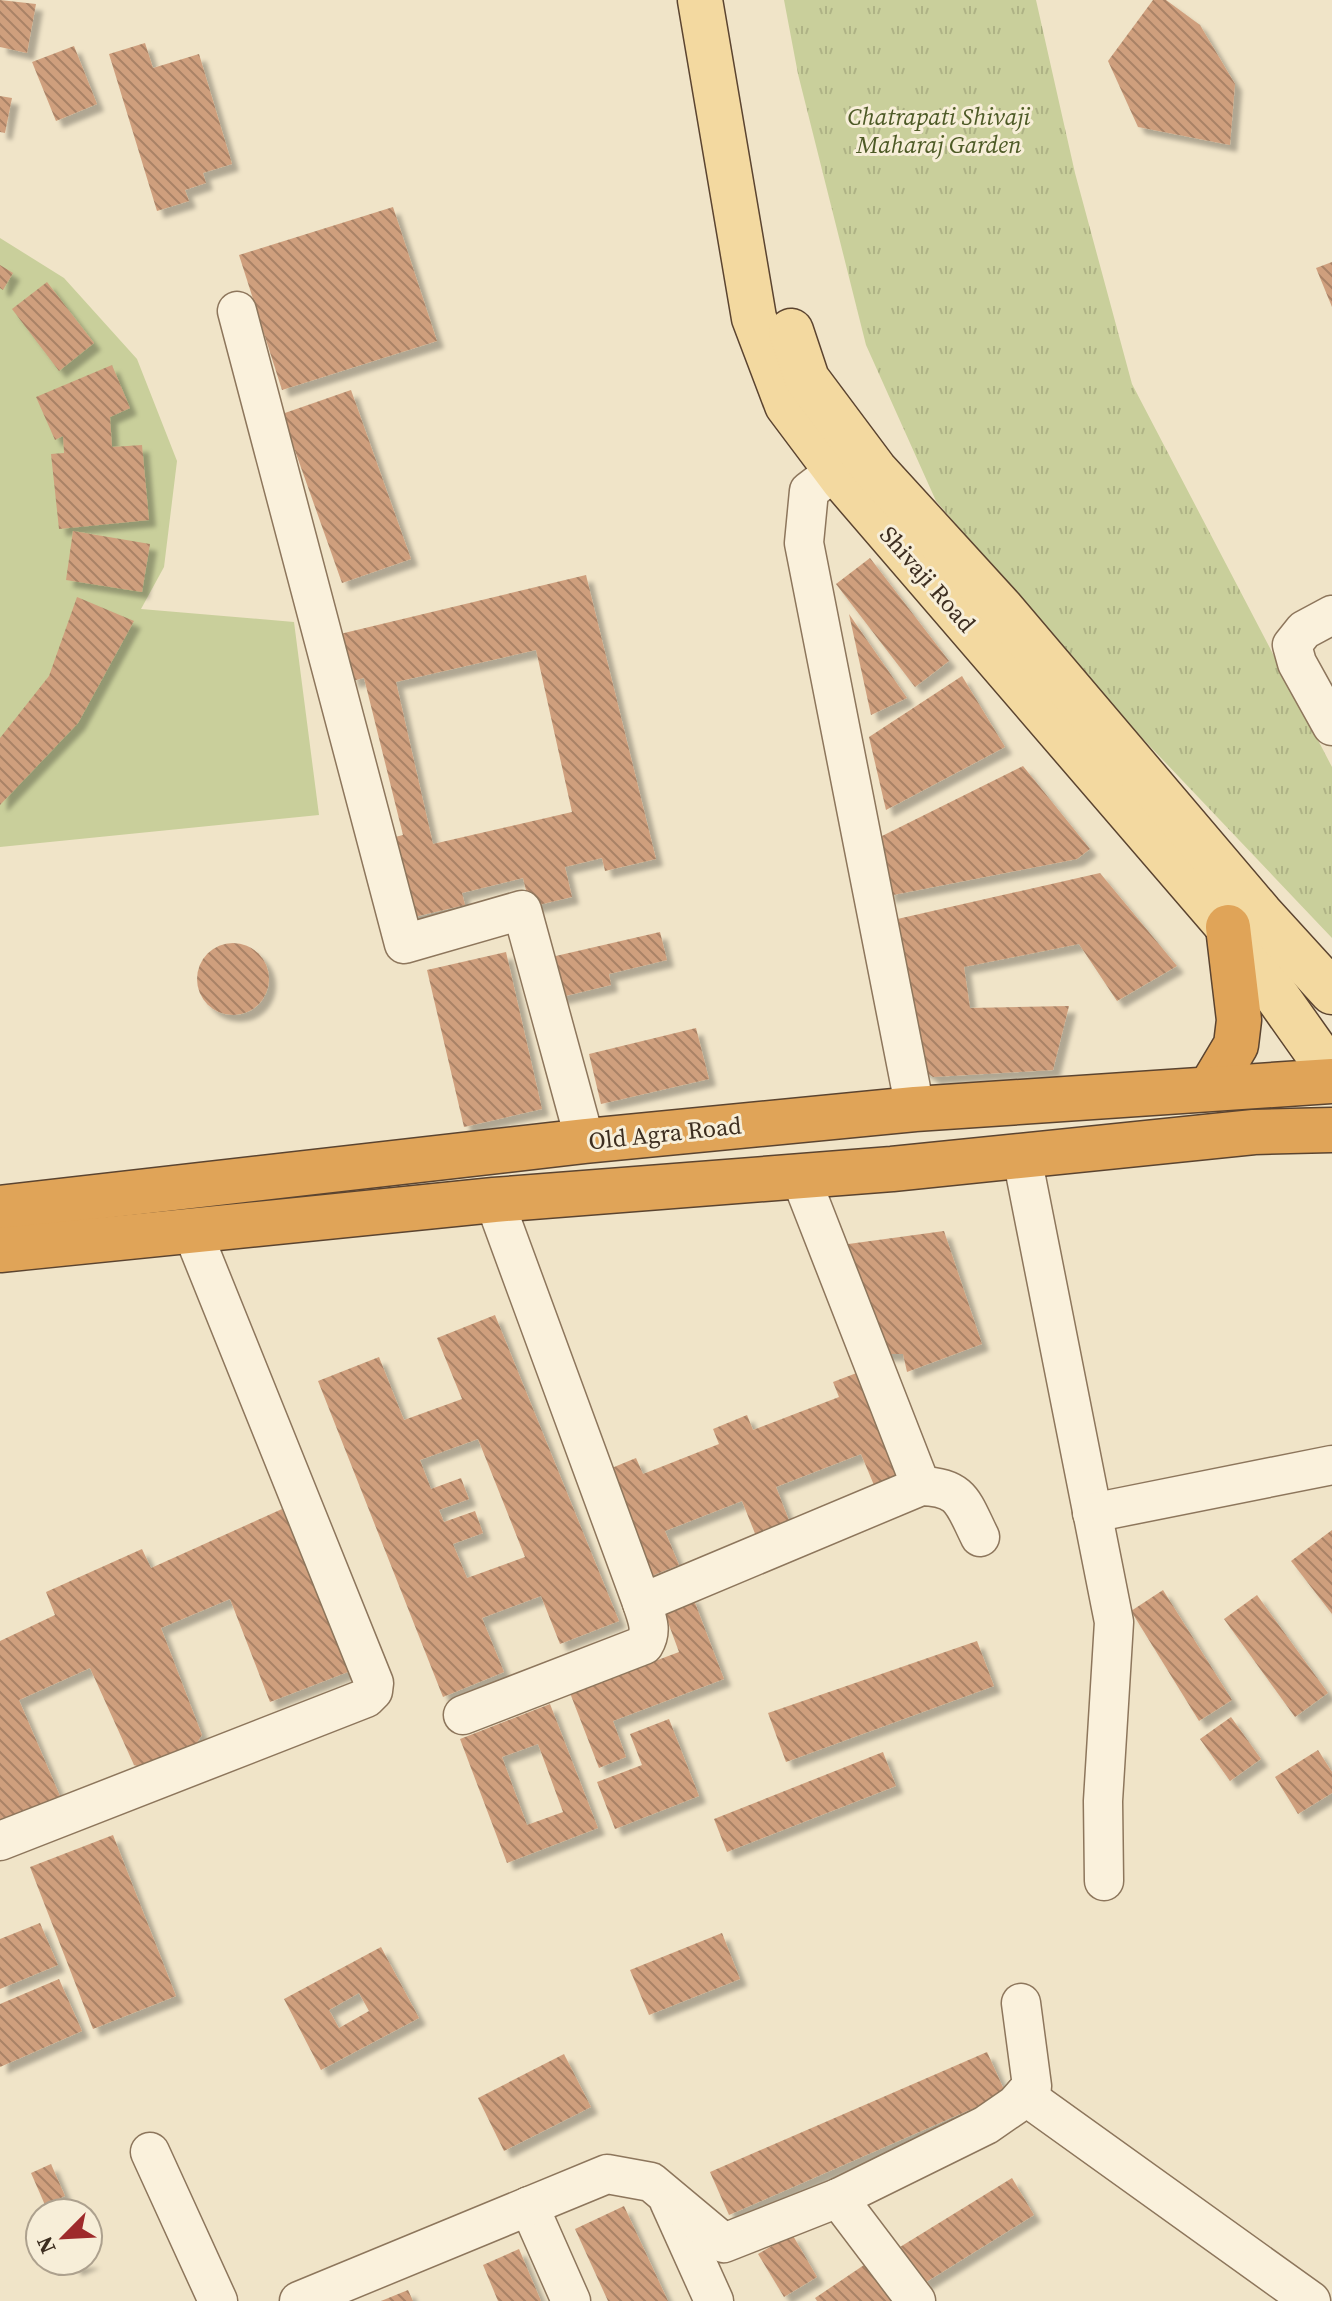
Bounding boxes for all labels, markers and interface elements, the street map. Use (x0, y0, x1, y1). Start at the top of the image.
park label: Chatrapati Shivaji Maharaj Garden (847, 100, 1031, 161)
street label: Shivaji Road (873, 519, 984, 640)
street label: Old Agra Road (587, 1109, 744, 1157)
north arrow (24, 2197, 104, 2277)
text: N (29, 2232, 63, 2259)

